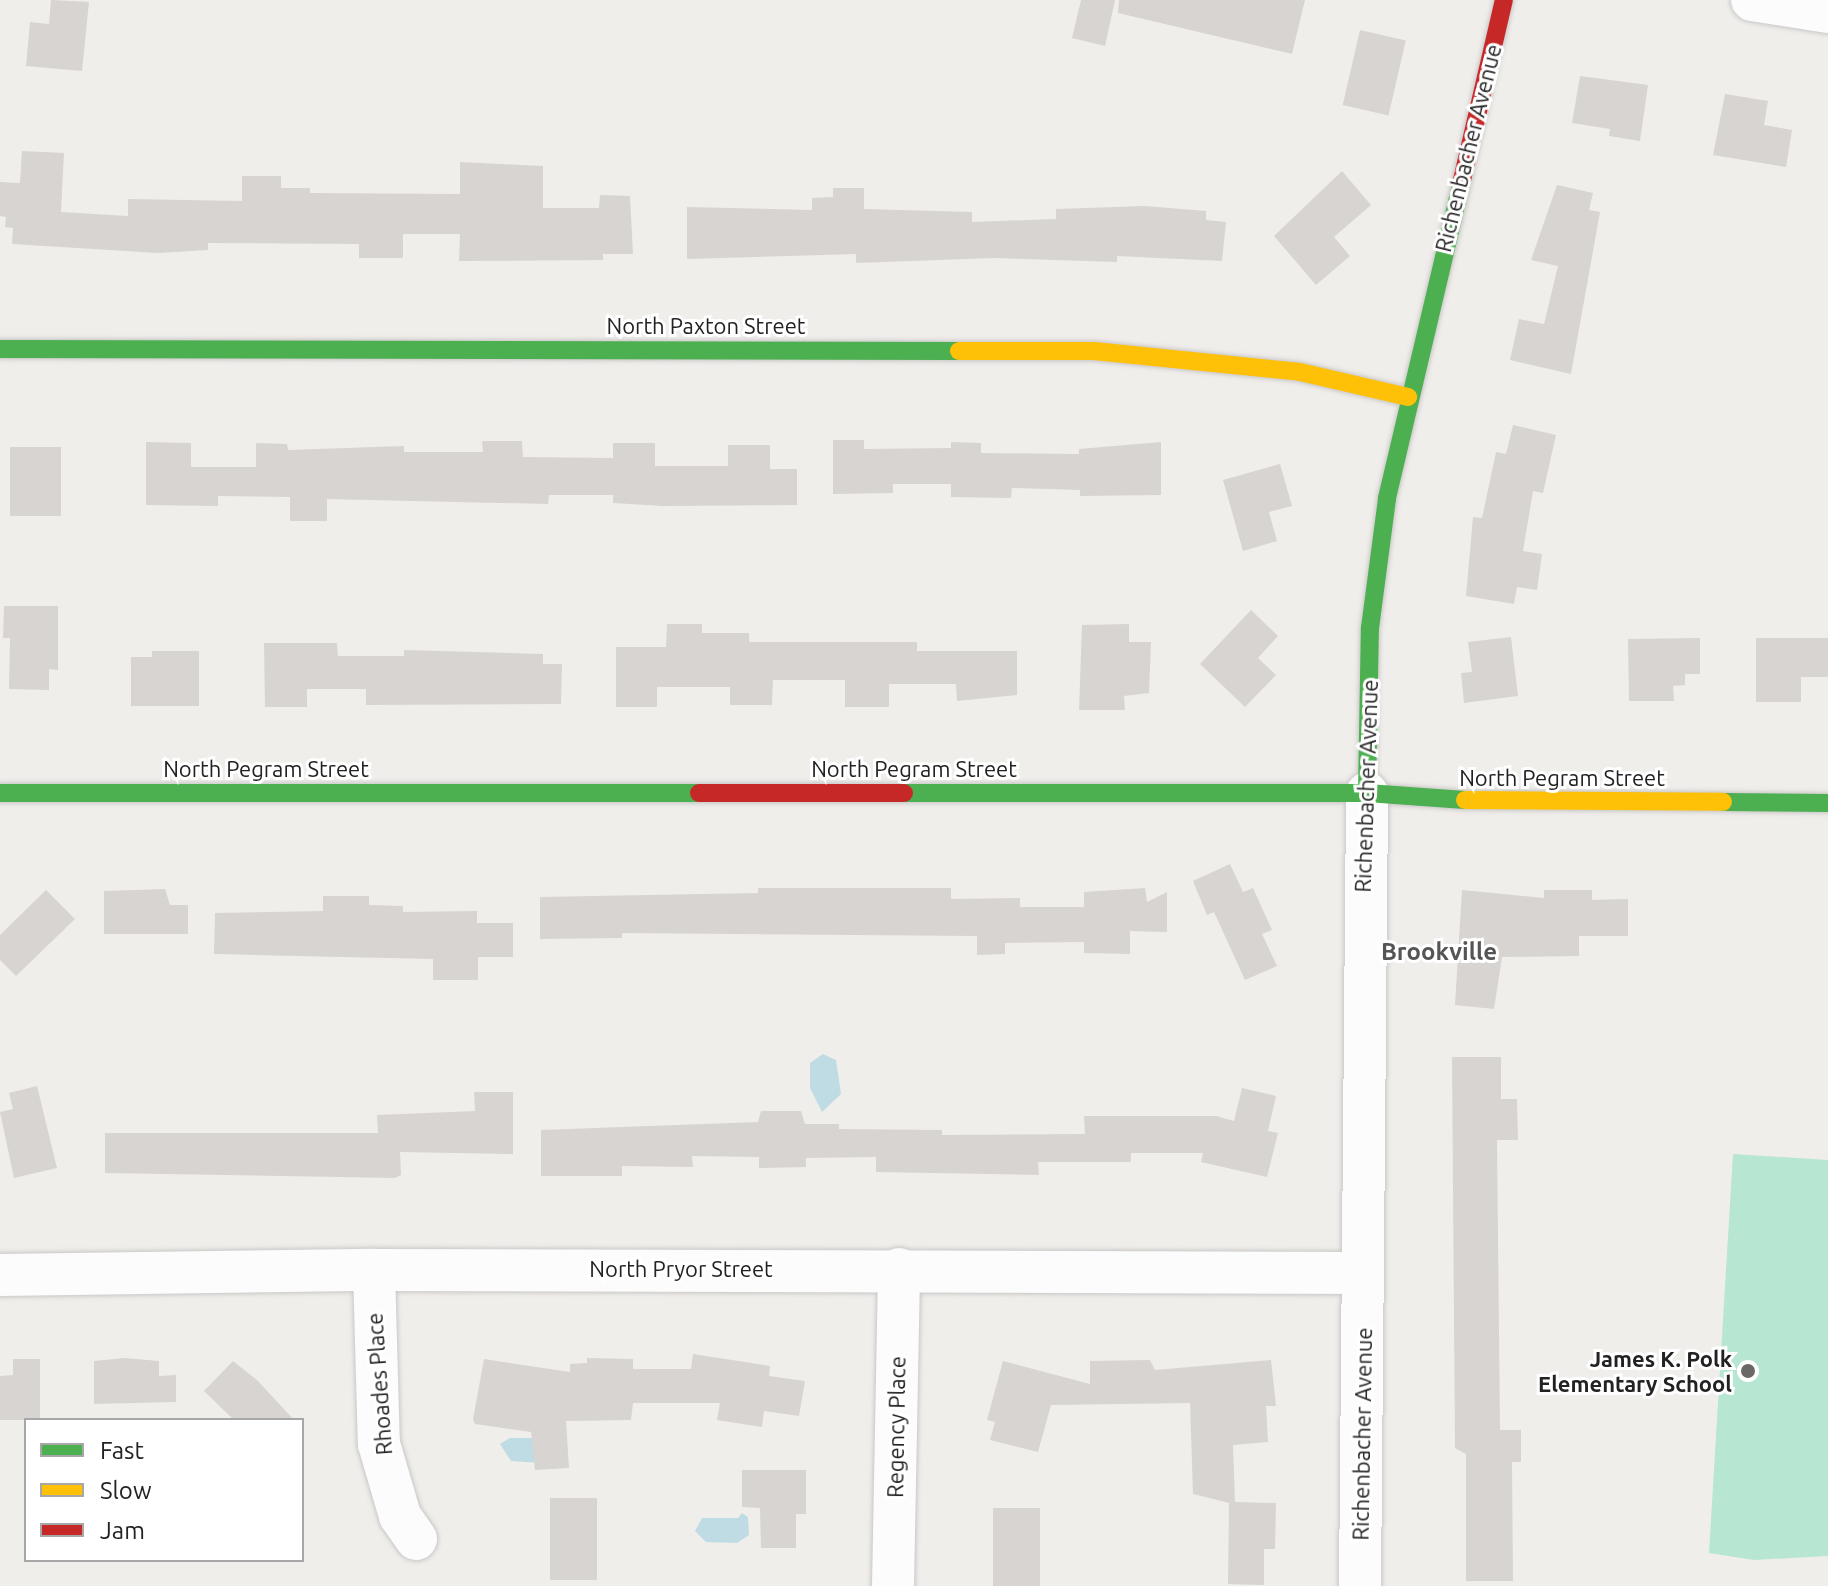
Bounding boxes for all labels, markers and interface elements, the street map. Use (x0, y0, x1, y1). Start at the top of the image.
street label: Richenbacher Avenue (1429, 41, 1507, 255)
street label: North Paxton Street (606, 313, 806, 339)
street label: Richenbacher Avenue (1349, 679, 1383, 893)
street label: North Pegram Street (163, 756, 369, 782)
street label: North Pegram Street (811, 756, 1017, 782)
street label: North Pegram Street (1459, 765, 1665, 791)
district label: Brookville (1381, 938, 1497, 966)
street label: North Pryor Street (589, 1256, 773, 1282)
street label: Rhoades Place (361, 1312, 397, 1456)
street label: Richenbacher Avenue (1347, 1327, 1377, 1541)
place label: James K. Polk Elementary School (1538, 1345, 1732, 1396)
street label: Regency Place (882, 1356, 910, 1498)
marker: James K. Polk Elementary School (1739, 1362, 1757, 1380)
legend (24, 1418, 304, 1562)
text: Fast (100, 1437, 144, 1464)
text: Slow (100, 1477, 152, 1504)
text: Jam (100, 1517, 145, 1544)

